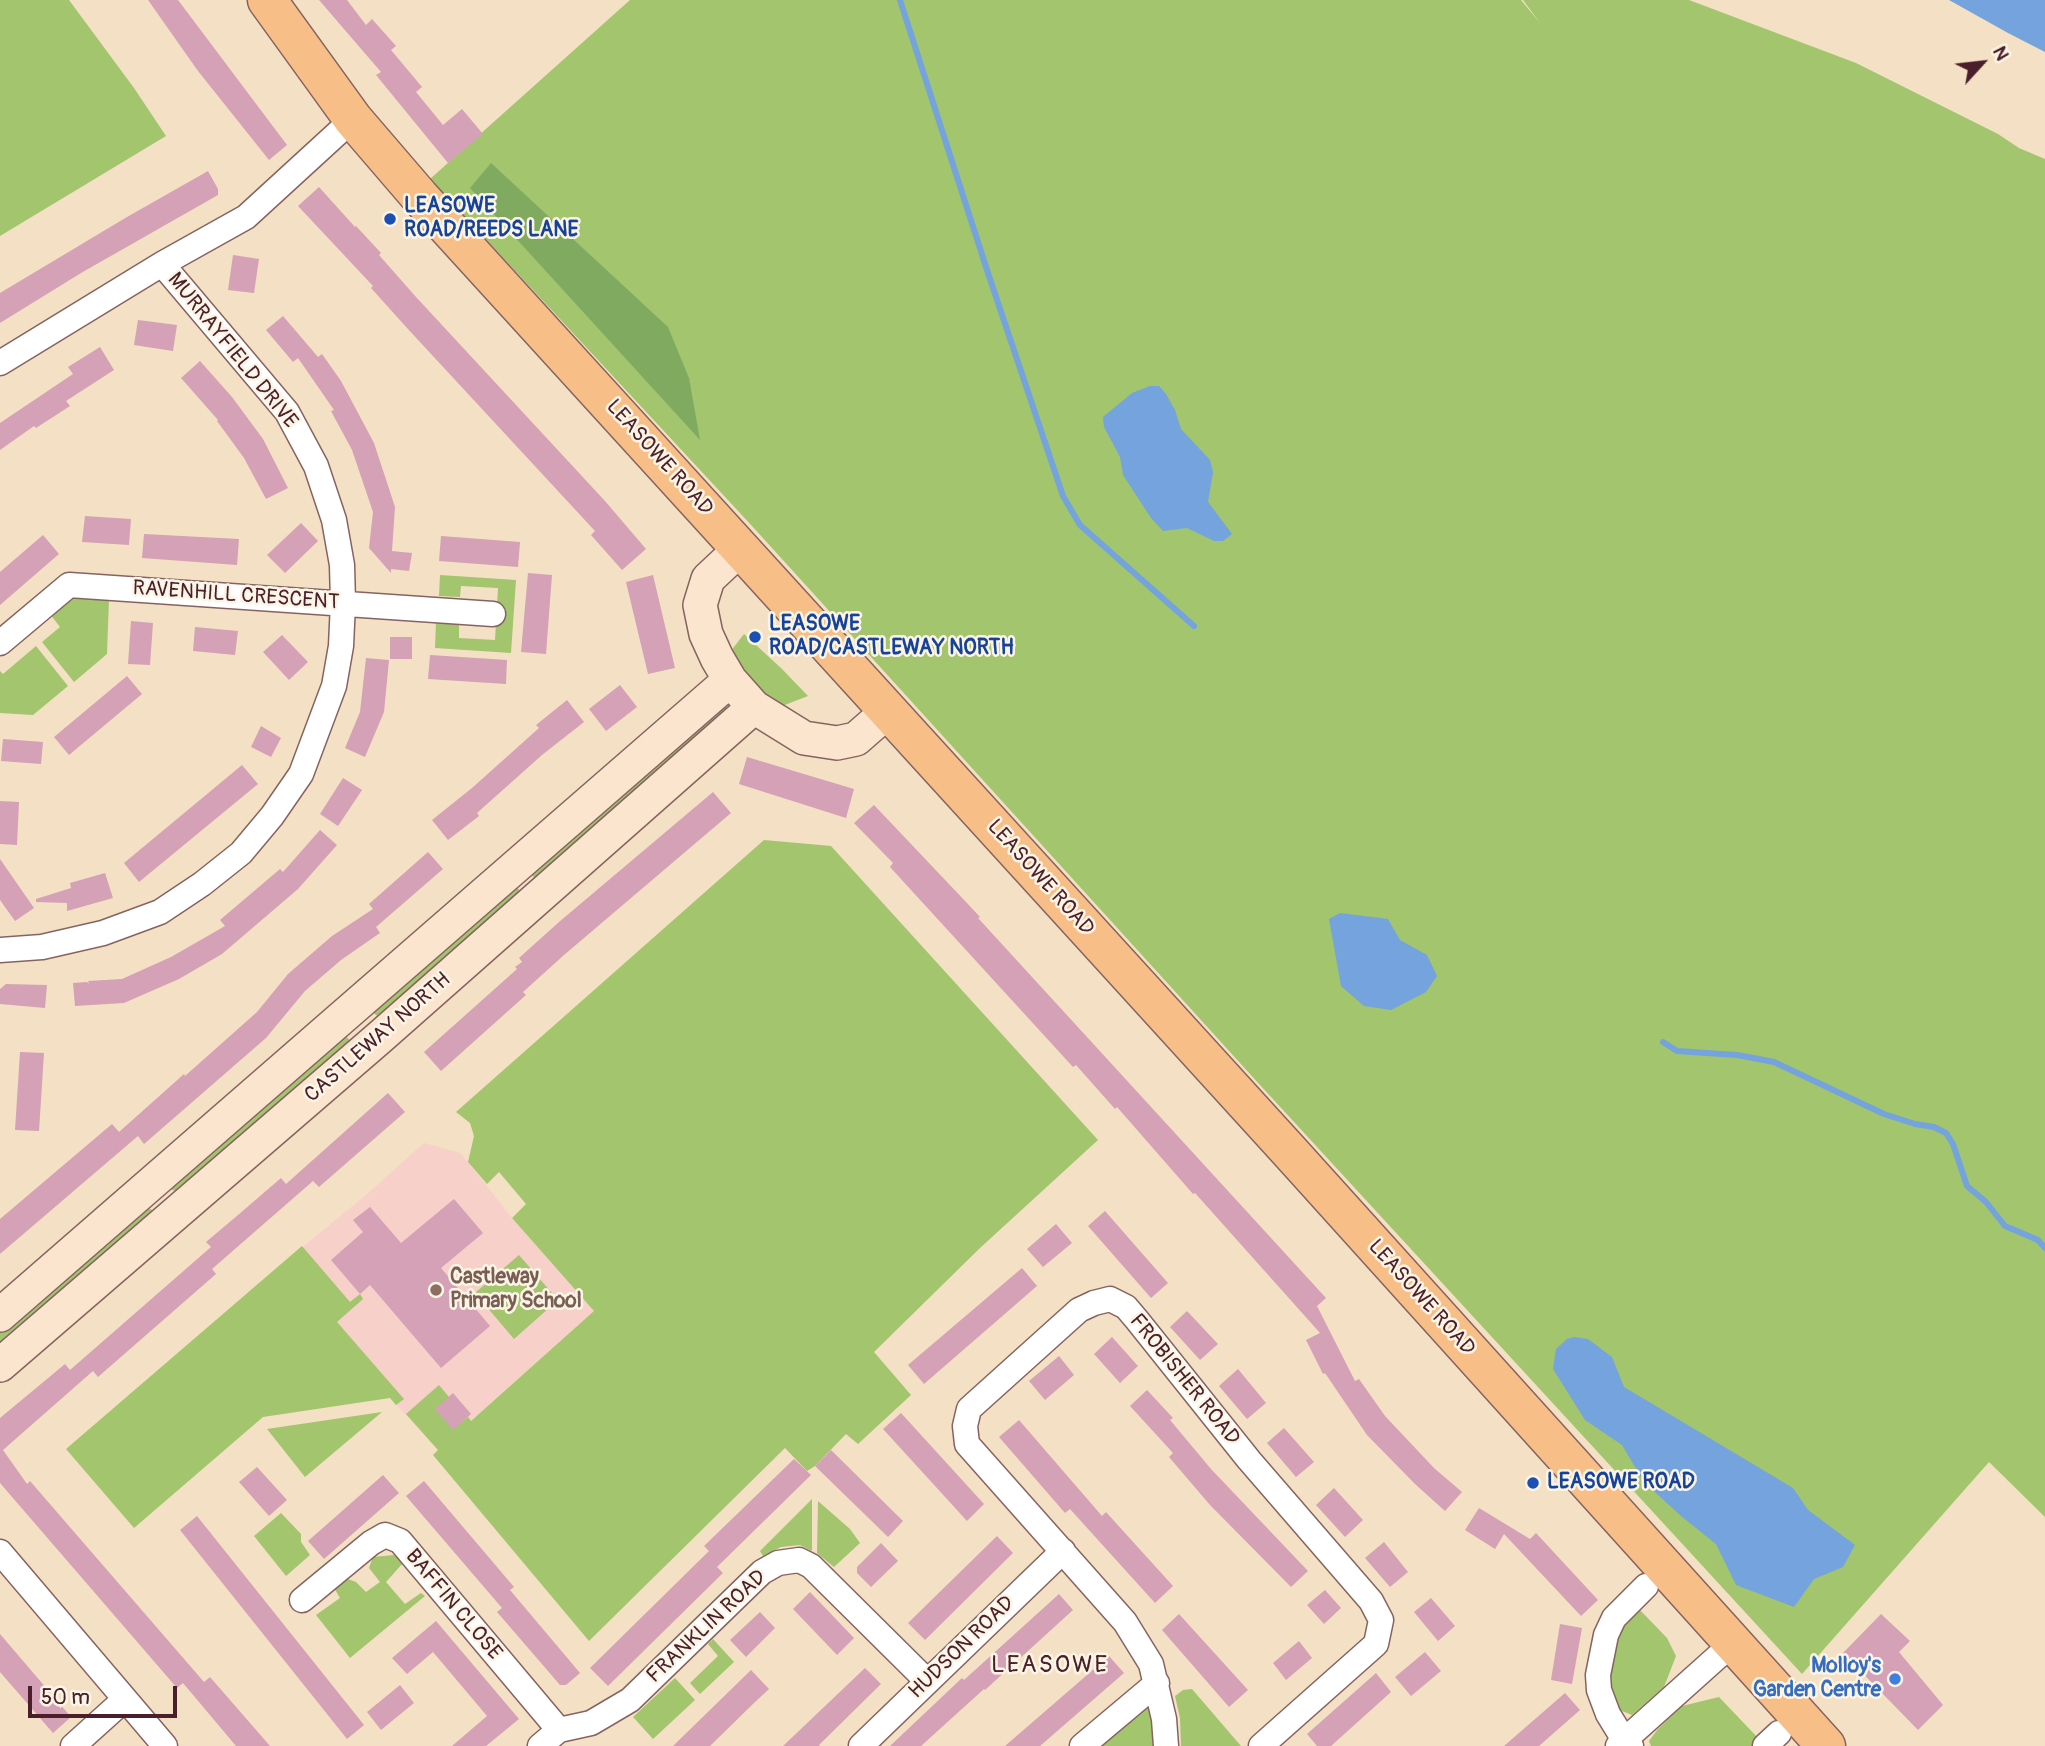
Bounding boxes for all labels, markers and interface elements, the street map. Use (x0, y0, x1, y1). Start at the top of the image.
north arrow (1947, 28, 2017, 98)
text: N (1987, 42, 2014, 65)
place label: LEASOWE ROAD/REEDS LANE (404, 194, 578, 244)
marker: LEASOWE ROAD/REEDS LANE (382, 211, 398, 227)
street label: MURRAYFIELD DRIVE (161, 268, 303, 434)
street label: LEASOWE ROAD (600, 395, 718, 521)
street label: RAVENHILL CRESCENT (132, 576, 340, 616)
place label: LEASOWE ROAD/CASTLEWAY NORTH (769, 612, 1014, 662)
marker: LEASOWE ROAD/CASTLEWAY NORTH (747, 629, 763, 645)
street label: LEASOWE ROAD (981, 815, 1099, 941)
street label: CASTLEWAY NORTH (300, 968, 456, 1108)
street label: LEASOWE ROAD (1362, 1235, 1480, 1361)
place label: Castleway Primary School (450, 1265, 582, 1315)
marker: Castleway Primary School (428, 1282, 444, 1298)
street label: FROBISHER ROAD (1123, 1309, 1245, 1451)
place label: LEASOWE ROAD (1547, 1470, 1695, 1496)
marker: LEASOWE ROAD (1525, 1475, 1541, 1491)
street label: BAFFIN CLOSE (399, 1545, 507, 1665)
street label: FRANKLIN ROAD (642, 1565, 772, 1689)
street label: HUDSON ROAD (904, 1591, 1020, 1705)
district label: LEASOWE (992, 1652, 1108, 1680)
place label: Molloy's Garden Centre (1753, 1654, 1881, 1704)
marker: Molloy's Garden Centre (1887, 1671, 1903, 1687)
scale bar (32, 1672, 180, 1716)
text: 50 m (41, 1684, 90, 1711)

